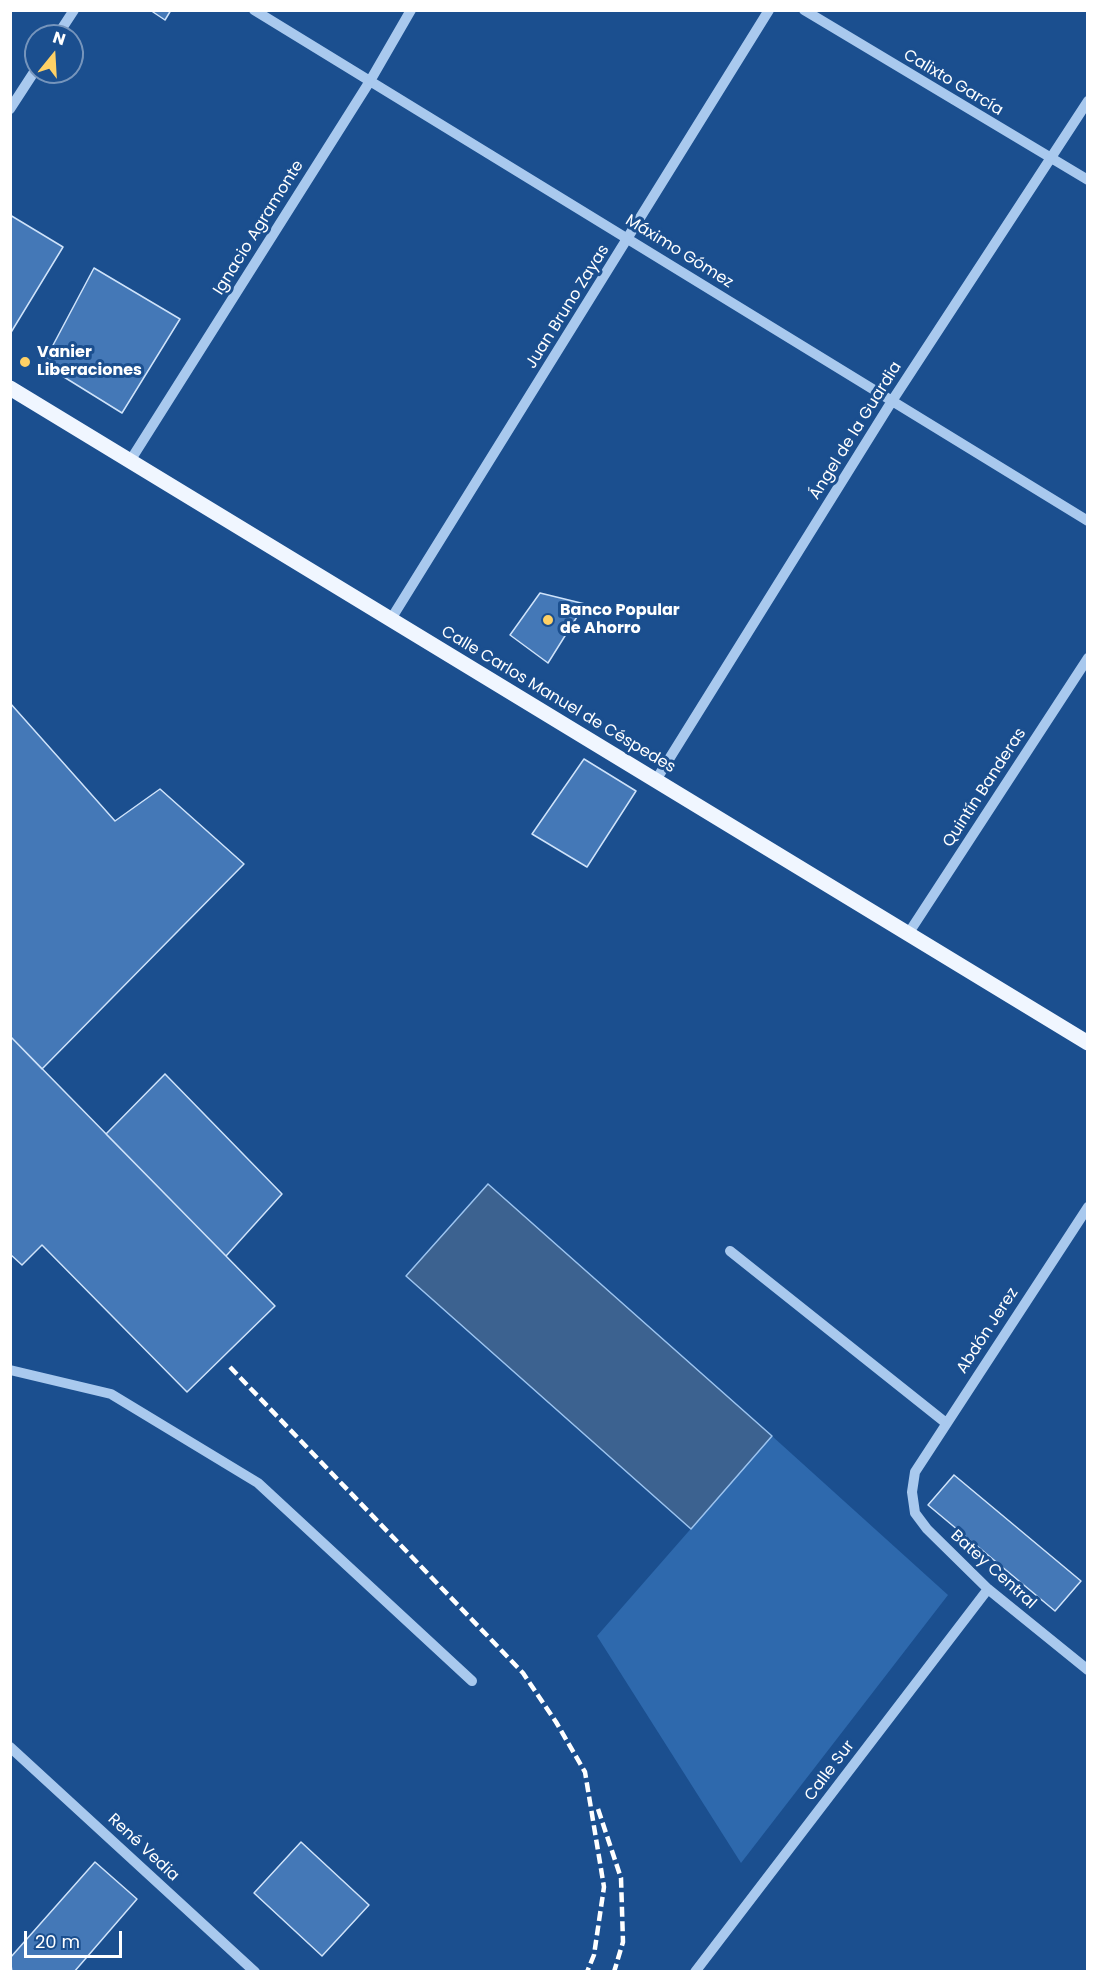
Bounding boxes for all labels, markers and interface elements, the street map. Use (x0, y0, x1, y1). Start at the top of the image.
north arrow (24, 24, 84, 84)
text: N (50, 26, 68, 51)
street label: Calixto García (900, 46, 1006, 120)
street label: Ignacio Agramonte (210, 157, 308, 299)
street label: Máximo Gómez (622, 211, 736, 293)
street label: Juan Bruno Zayas (522, 242, 614, 372)
place label: Vanier Liberaciones (37, 343, 142, 381)
marker: Vanier Liberaciones (18, 355, 32, 369)
street label: Ángel de la Guardia (806, 358, 906, 504)
place label: Banco Popular de Ahorro (560, 601, 680, 639)
marker: Banco Popular de Ahorro (541, 613, 555, 627)
street label: Calle Carlos Manuel de Céspedes (437, 622, 679, 778)
street label: Quintín Banderas (939, 725, 1031, 851)
street label: Abdón Jerez (953, 1284, 1023, 1378)
street label: Batey Central (946, 1526, 1040, 1614)
street label: Calle Sur (801, 1737, 859, 1805)
street label: René Vedia (103, 1810, 183, 1886)
scale bar (27, 1919, 124, 1957)
text: 20 m (35, 1929, 80, 1954)

